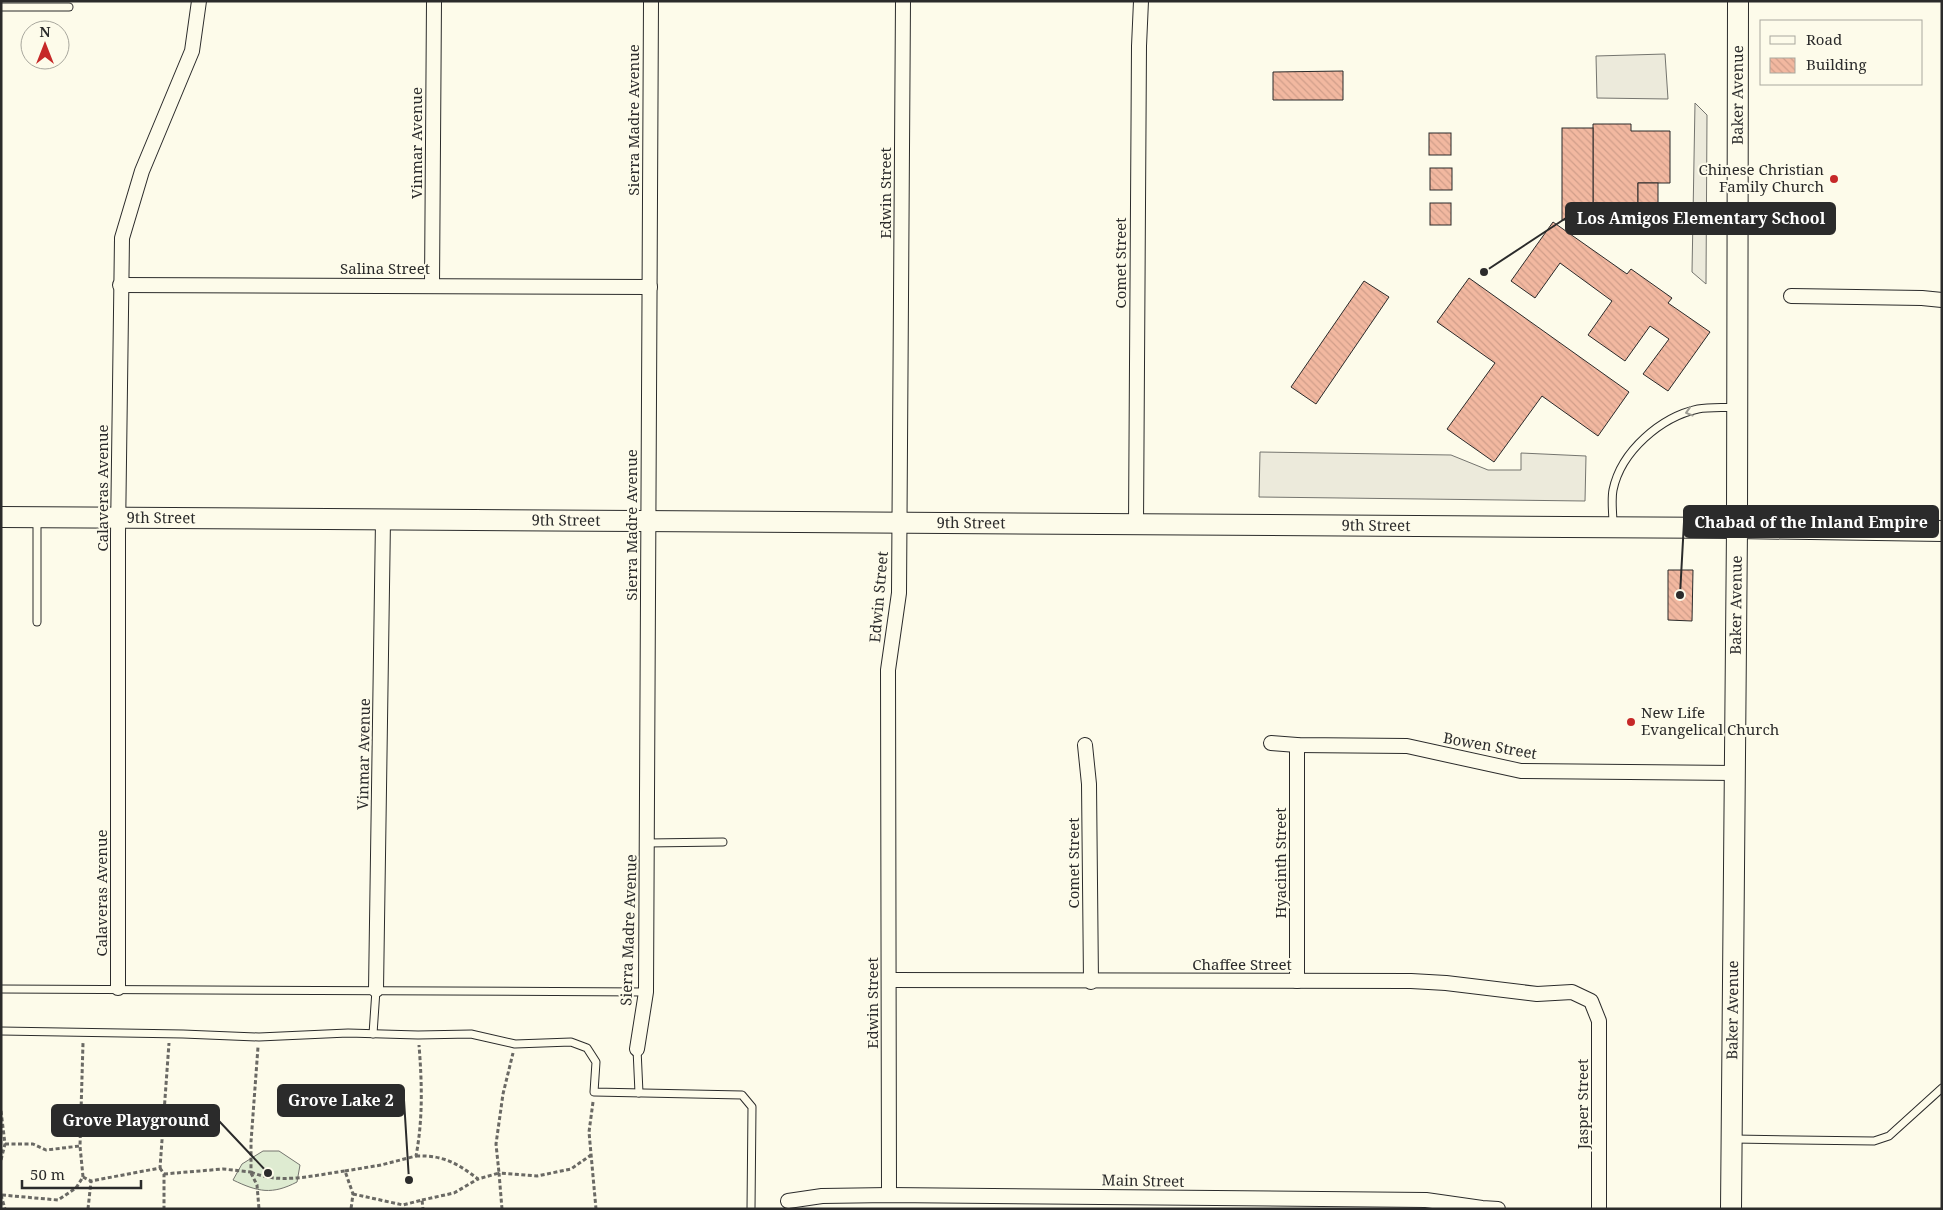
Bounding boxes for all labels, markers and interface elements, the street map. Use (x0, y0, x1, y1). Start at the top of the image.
north arrow (20, 20, 70, 70)
legend (1760, 20, 1923, 85)
text: N (39, 22, 51, 41)
text: Road (1806, 29, 1842, 49)
street label: Sierra Madre Avenue (623, 44, 643, 196)
street label: Baker Avenue (1727, 45, 1747, 145)
text: Building (1806, 54, 1867, 74)
street label: Vinmar Avenue (406, 87, 426, 199)
street label: Edwin Street (875, 147, 895, 239)
place label: Chinese Christian Family Church (1699, 159, 1824, 196)
marker: Chinese Christian Family Church (1828, 173, 1840, 185)
callout: Los Amigos Elementary School (1566, 203, 1835, 234)
text: Los Amigos Elementary School (1577, 207, 1826, 229)
street label: Comet Street (1110, 217, 1130, 309)
street label: Salina Street (340, 258, 430, 278)
one-way arrow (1685, 407, 1693, 417)
street label: Calaveras Avenue (92, 425, 112, 551)
street label: Sierra Madre Avenue (621, 449, 641, 601)
callout: Chabad of the Inland Empire (1684, 506, 1938, 537)
street label: 9th Street (126, 507, 196, 527)
street label: 9th Street (531, 509, 601, 530)
text: Chabad of the Inland Empire (1694, 511, 1928, 533)
street label: 9th Street (936, 512, 1006, 532)
street label: 9th Street (1341, 514, 1411, 535)
street label: Edwin Street (864, 550, 892, 643)
street label: Baker Avenue (1725, 555, 1746, 655)
street label: Vinmar Avenue (352, 698, 374, 810)
place label: New Life Evangelical Church (1641, 702, 1780, 739)
marker: New Life Evangelical Church (1625, 716, 1637, 728)
street label: Bowen Street (1442, 727, 1539, 763)
street label: Hyacinth Street (1270, 807, 1290, 919)
street label: Comet Street (1063, 817, 1083, 909)
street label: Calaveras Avenue (91, 830, 111, 956)
street label: Sierra Madre Avenue (615, 854, 641, 1006)
street label: Chaffee Street (1192, 954, 1292, 974)
street label: Edwin Street (862, 957, 882, 1049)
street label: Baker Avenue (1721, 960, 1742, 1060)
street label: Jasper Street (1572, 1059, 1592, 1150)
callout: Grove Lake 2 (278, 1085, 404, 1116)
text: Grove Lake 2 (288, 1089, 394, 1111)
callout: Grove Playground (52, 1105, 219, 1136)
text: Grove Playground (63, 1109, 210, 1131)
scale bar (22, 1158, 141, 1190)
text: 50 m (30, 1164, 65, 1184)
street label: Main Street (1101, 1169, 1185, 1191)

